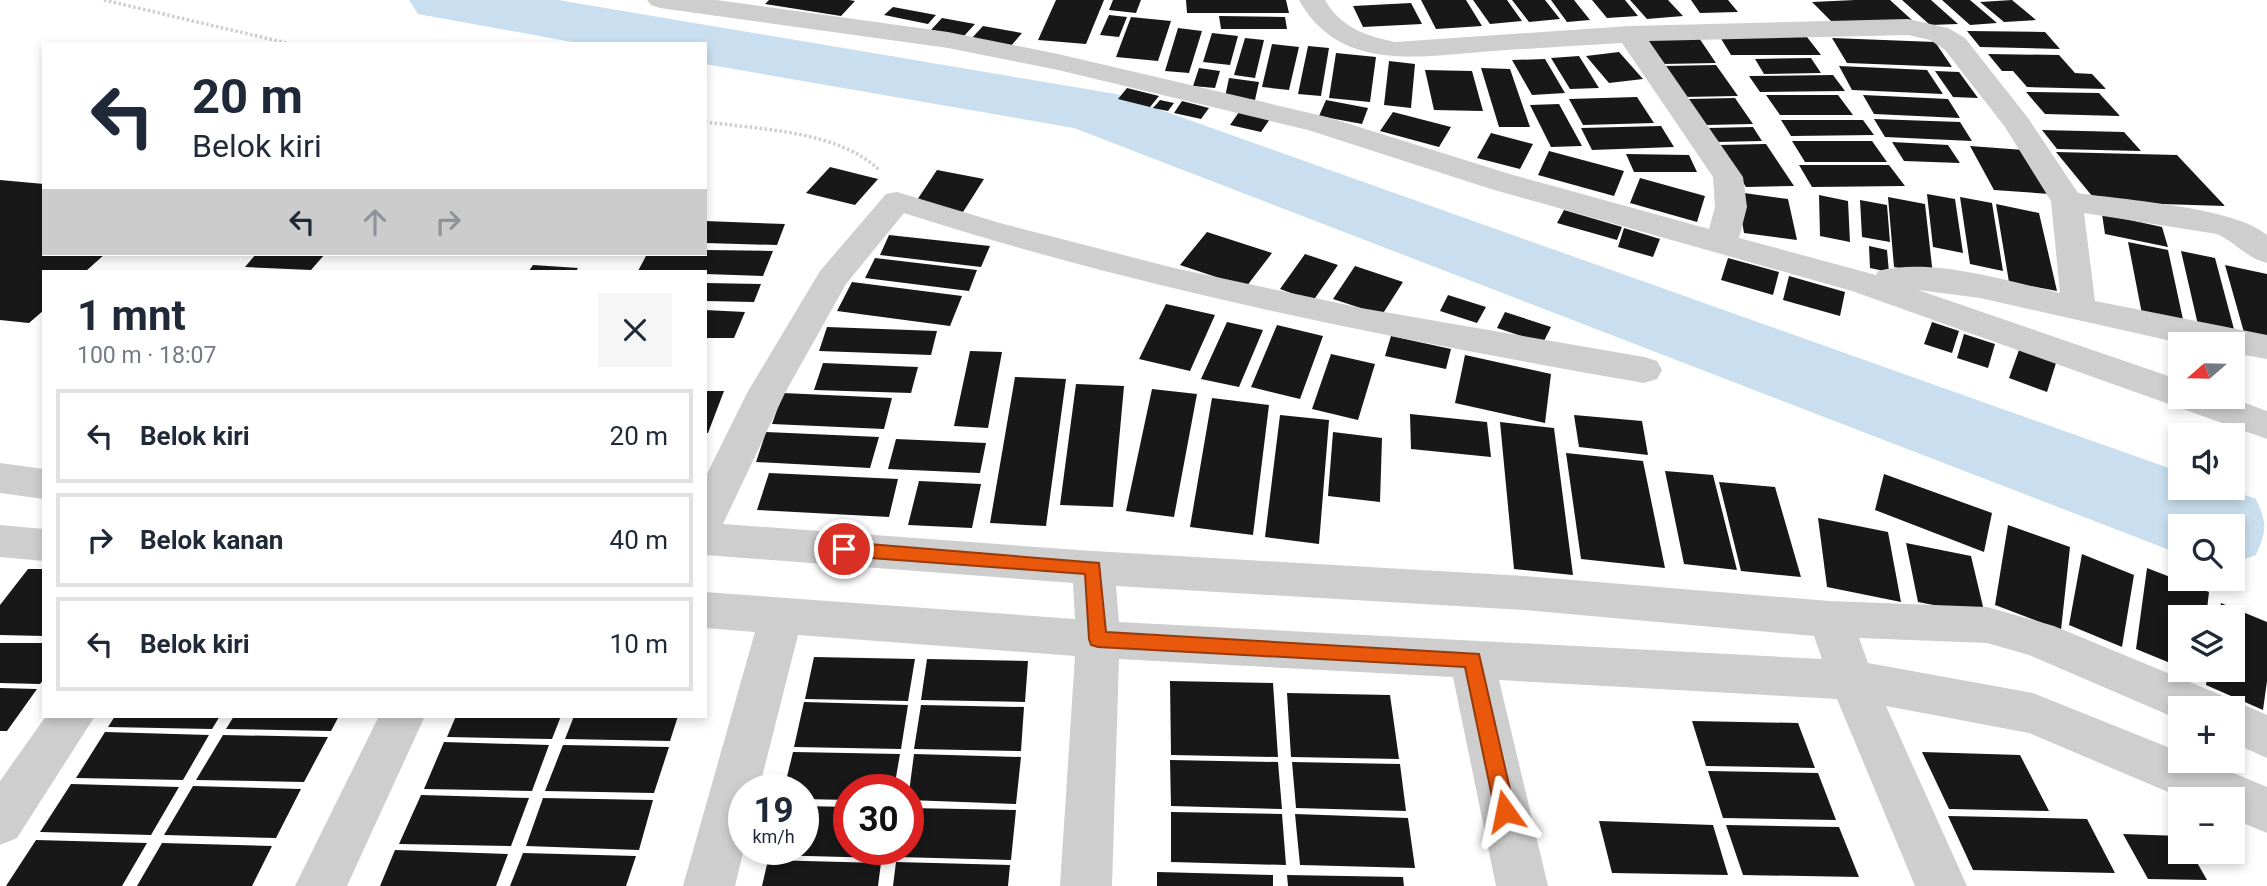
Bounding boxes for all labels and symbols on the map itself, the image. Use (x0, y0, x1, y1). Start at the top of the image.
north arrow (2168, 332, 2245, 410)
pin (814, 519, 874, 579)
speed limit sign: 30 (833, 774, 924, 865)
position arrow (1468, 774, 1542, 848)

